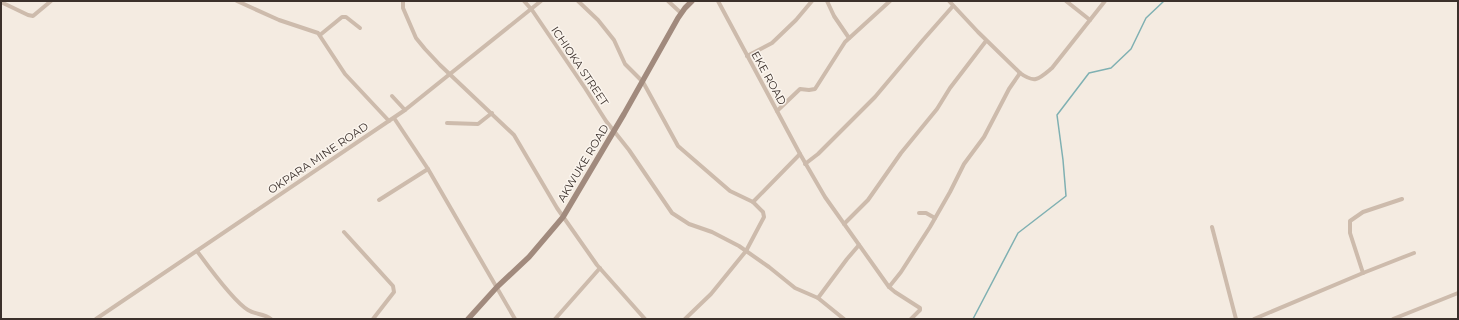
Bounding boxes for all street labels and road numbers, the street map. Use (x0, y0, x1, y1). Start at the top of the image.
street label: ICHIOKA STREET (548, 24, 612, 109)
street label: EKE ROAD (748, 49, 790, 107)
street label: OKPARA MINE ROAD (265, 119, 371, 197)
street label: AKWUKE ROAD (554, 122, 612, 204)

